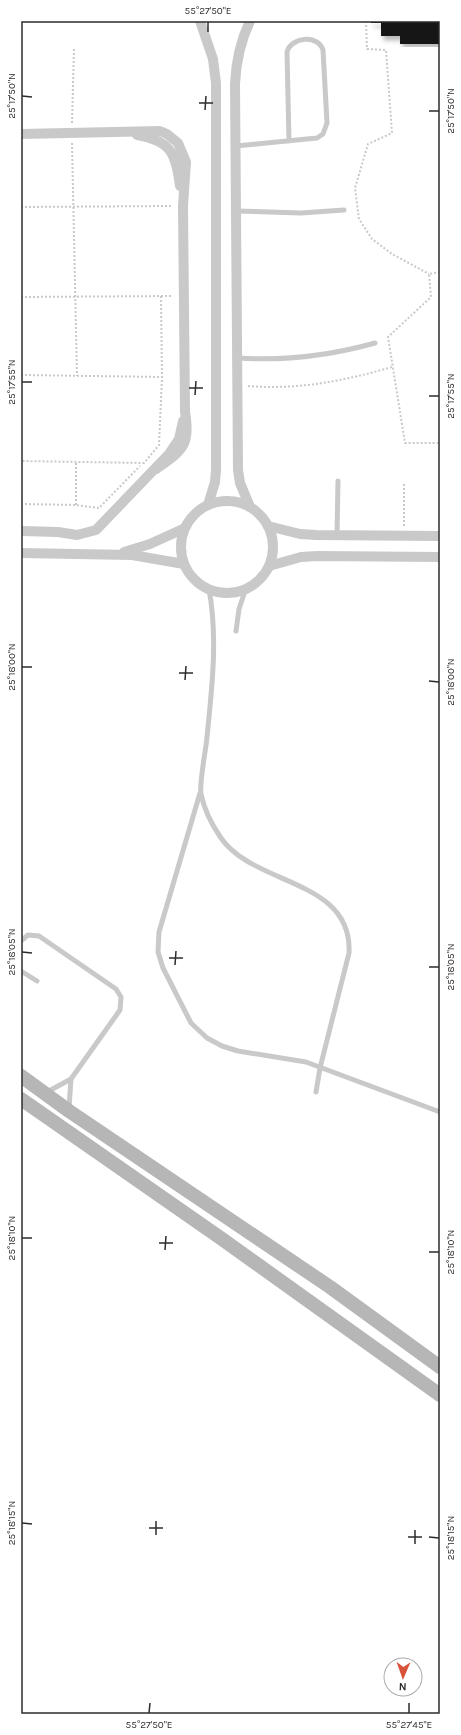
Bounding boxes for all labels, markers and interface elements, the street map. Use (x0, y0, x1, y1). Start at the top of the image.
text: 55°27'50"E (185, 5, 231, 17)
text: 25°17'50"N (6, 73, 18, 119)
text: 25°17'50"N (445, 88, 457, 134)
text: 25°17'55"N (6, 359, 18, 405)
text: 25°17'55"N (445, 373, 457, 419)
text: 25°18'00"N (6, 643, 18, 691)
text: 25°18'00"N (445, 658, 457, 706)
text: 25°18'05"N (6, 928, 18, 976)
text: 25°18'05"N (445, 943, 457, 991)
text: 25°18'10"N (6, 1216, 18, 1260)
text: 25°18'10"N (445, 1230, 457, 1274)
text: 25°18'15"N (6, 1501, 18, 1545)
text: 25°18'15"N (445, 1516, 457, 1560)
north arrow (383, 1657, 423, 1697)
text: N (398, 1680, 407, 1693)
text: 55°27'50"E (126, 1719, 172, 1731)
text: 55°27'45"E (386, 1719, 432, 1731)

